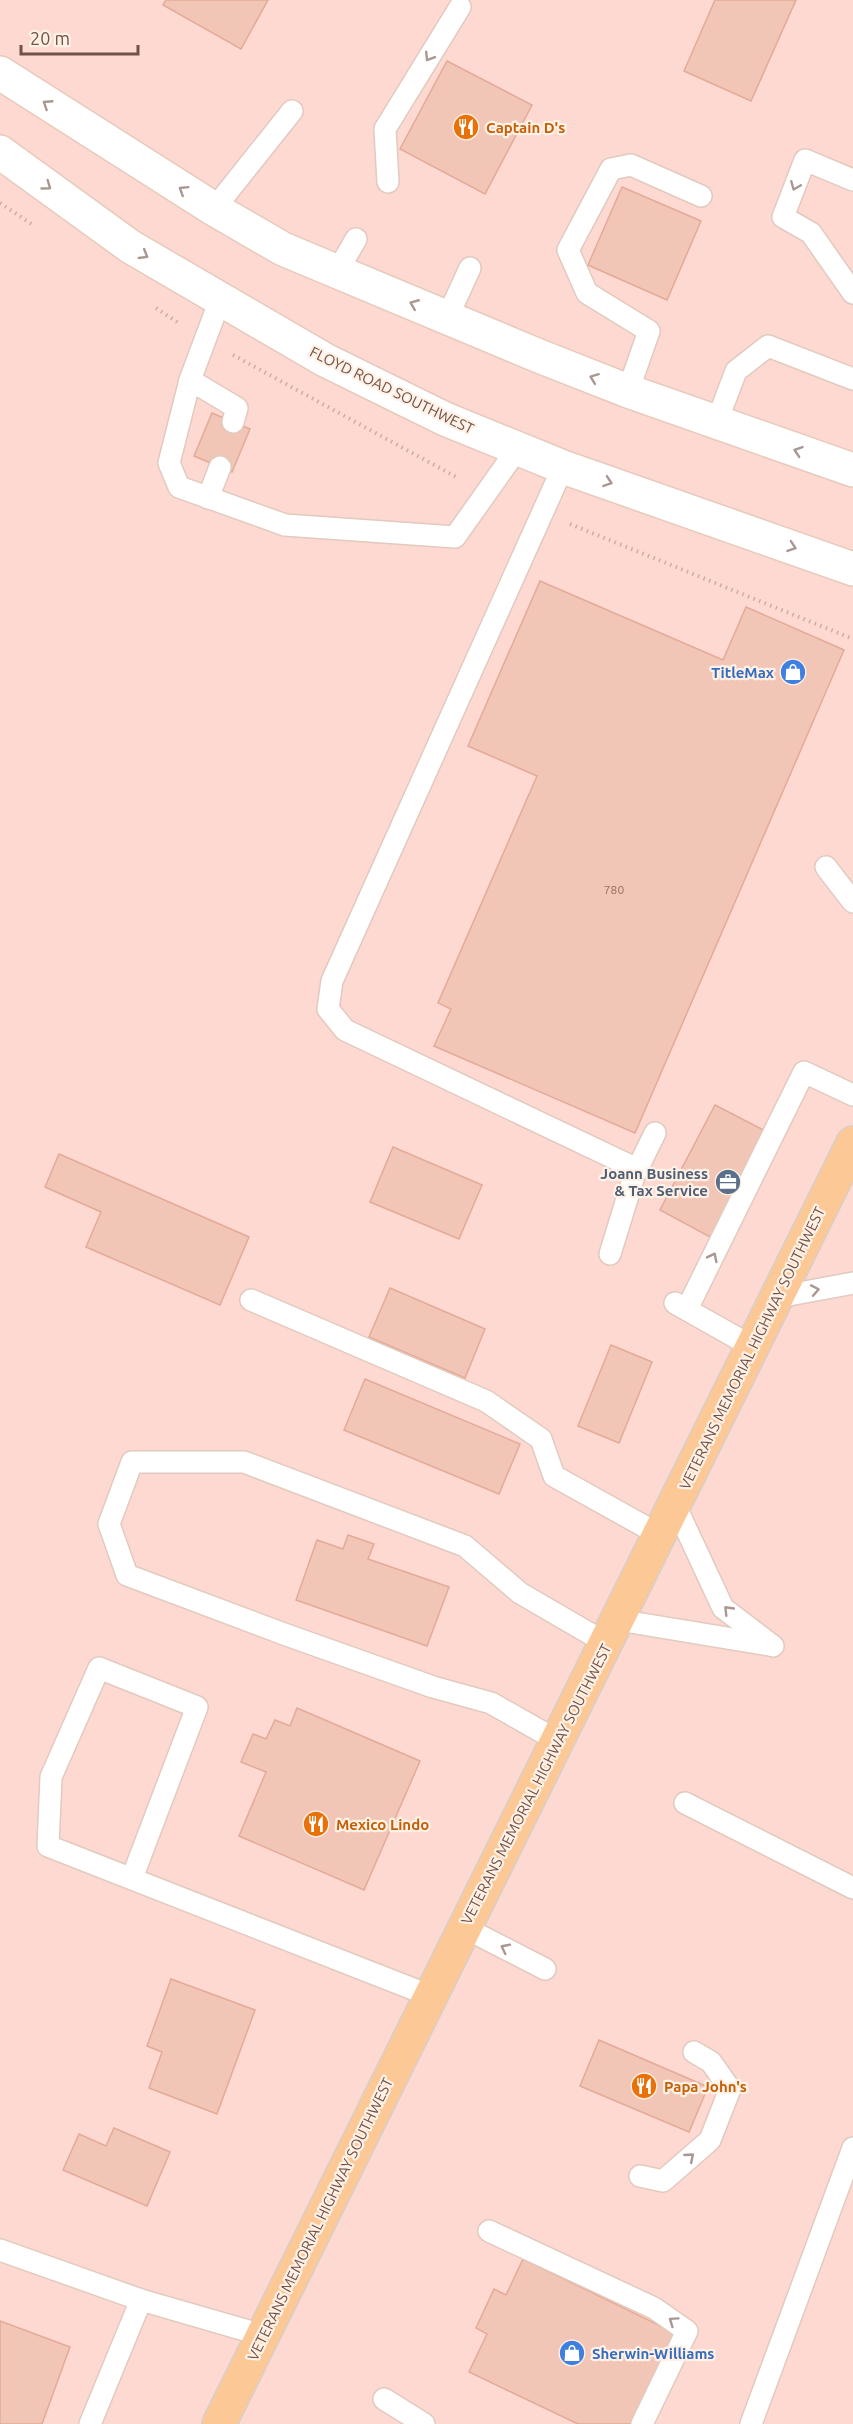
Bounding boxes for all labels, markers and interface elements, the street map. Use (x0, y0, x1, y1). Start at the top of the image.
scale bar (21, 18, 138, 56)
text: 20 m (30, 28, 70, 48)
one-way arrow (425, 51, 437, 61)
one-way arrow (43, 99, 53, 111)
restaurant icon: Captain D's (451, 112, 481, 142)
place label: Captain D's (486, 119, 565, 136)
one-way arrow (41, 179, 52, 190)
one-way arrow (790, 180, 802, 191)
one-way arrow (179, 185, 189, 197)
one-way arrow (138, 247, 148, 259)
one-way arrow (409, 299, 420, 311)
street label: FLOYD ROAD SOUTHWEST (307, 343, 477, 437)
one-way arrow (590, 373, 601, 385)
one-way arrow (793, 446, 803, 458)
one-way arrow (602, 475, 613, 488)
one-way arrow (786, 540, 797, 553)
shop icon: TitleMax (778, 657, 808, 687)
place label: TitleMax (711, 664, 774, 681)
house number: 780 (604, 883, 624, 896)
place label: Joann Business & Tax Service (600, 1165, 708, 1199)
office icon: Joann Business & Tax Service (713, 1167, 743, 1197)
street label: VETERANS MEMORIAL HIGHWAY SOUTHWEST (676, 1203, 828, 1492)
one-way arrow (705, 1252, 717, 1263)
one-way arrow (810, 1284, 820, 1297)
one-way arrow (724, 1606, 735, 1617)
street label: VETERANS MEMORIAL HIGHWAY SOUTHWEST (457, 1640, 615, 1927)
restaurant icon: Mexico Lindo (301, 1809, 331, 1839)
place label: Mexico Lindo (336, 1816, 429, 1833)
one-way arrow (501, 1944, 511, 1955)
restaurant icon: Papa John's (629, 2071, 659, 2101)
street label: VETERANS MEMORIAL HIGHWAY SOUTHWEST (244, 2074, 396, 2363)
place label: Papa John's (664, 2078, 747, 2095)
one-way arrow (683, 2153, 694, 2164)
one-way arrow (668, 2317, 679, 2328)
shop icon: Sherwin-Williams (557, 2338, 587, 2368)
place label: Sherwin-Williams (592, 2345, 714, 2362)

